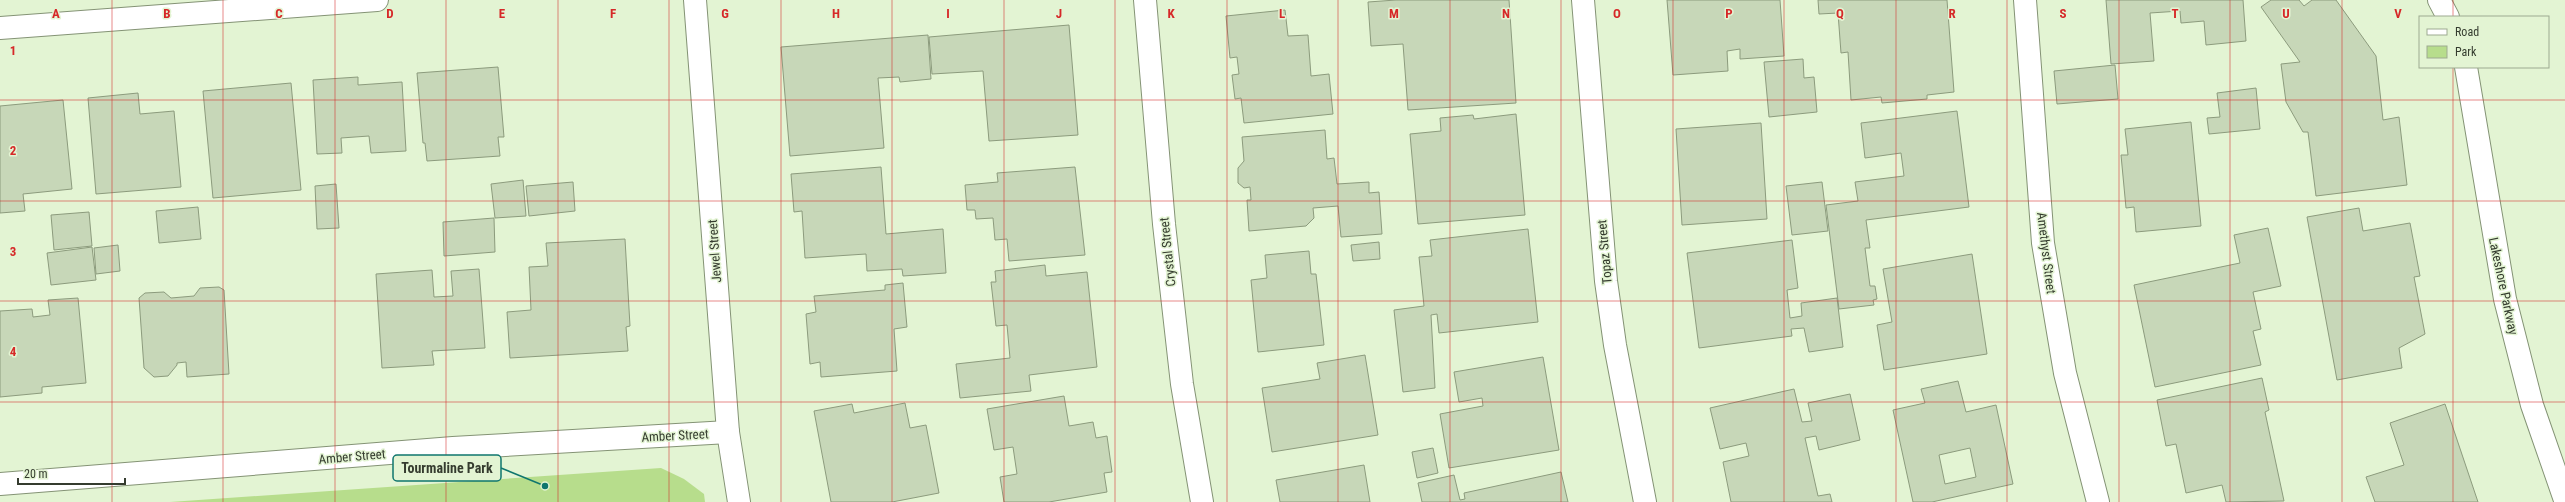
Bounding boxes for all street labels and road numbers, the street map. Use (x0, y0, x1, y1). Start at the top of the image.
street label: Amethyst Street (2034, 211, 2059, 295)
street label: Crystal Street (1156, 217, 1179, 287)
street label: Jewel Street (705, 219, 724, 283)
street label: Topaz Street (1594, 219, 1615, 285)
street label: Lakeshore Parkway (2486, 236, 2521, 337)
street label: Amber Street (641, 426, 709, 445)
street label: Amber Street (318, 446, 386, 467)

